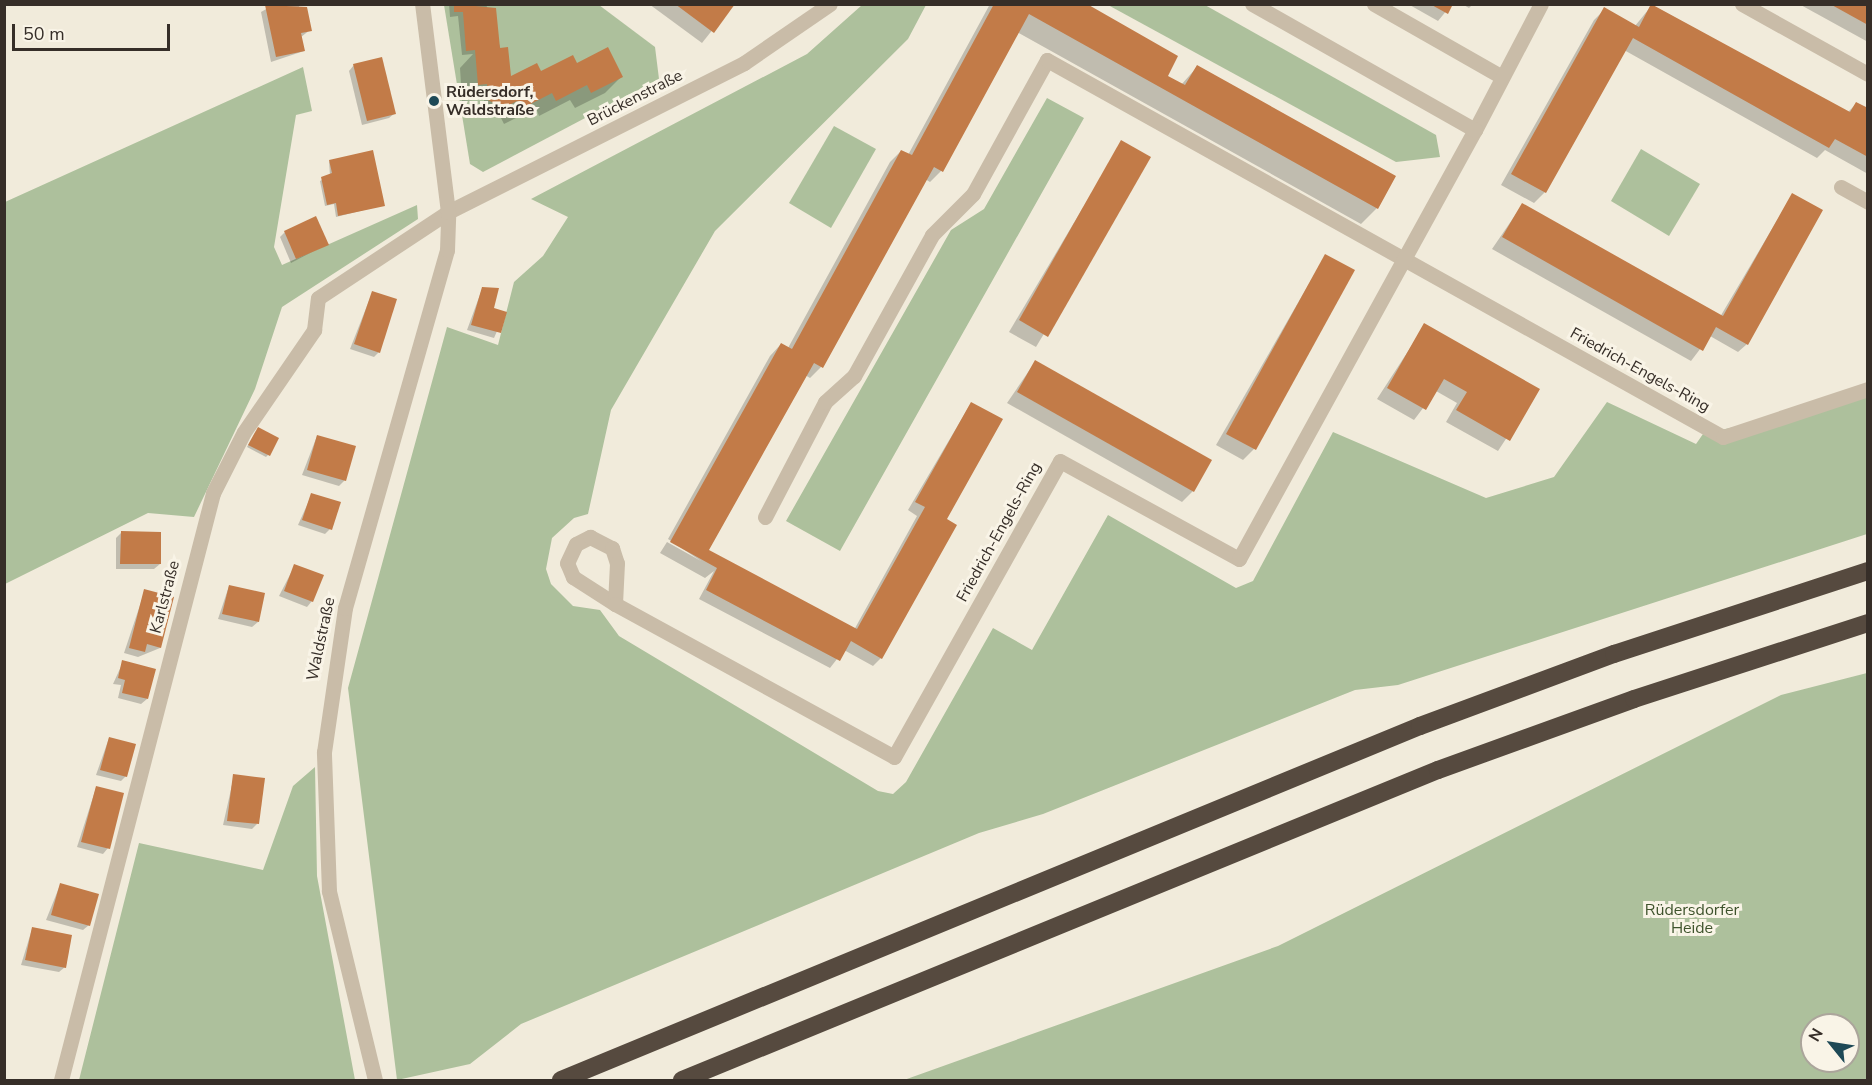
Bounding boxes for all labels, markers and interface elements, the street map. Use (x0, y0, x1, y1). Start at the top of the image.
scale bar (15, 12, 172, 50)
text: 50 m (23, 22, 65, 46)
street label: Brückenstraße (584, 66, 686, 130)
place label: Rüdersdorf, Waldstraße (446, 82, 534, 120)
marker: Rüdersdorf, Waldstraße (427, 94, 441, 108)
street label: Friedrich-Engels-Ring (1567, 324, 1713, 416)
street label: Friedrich-Engels-Ring (953, 459, 1045, 605)
street label: Karlstraße (146, 559, 184, 635)
street label: Waldstraße (303, 596, 339, 682)
park label: Rüdersdorfer Heide (1645, 900, 1739, 938)
north arrow (1800, 1013, 1860, 1073)
text: N (1804, 1024, 1829, 1046)

